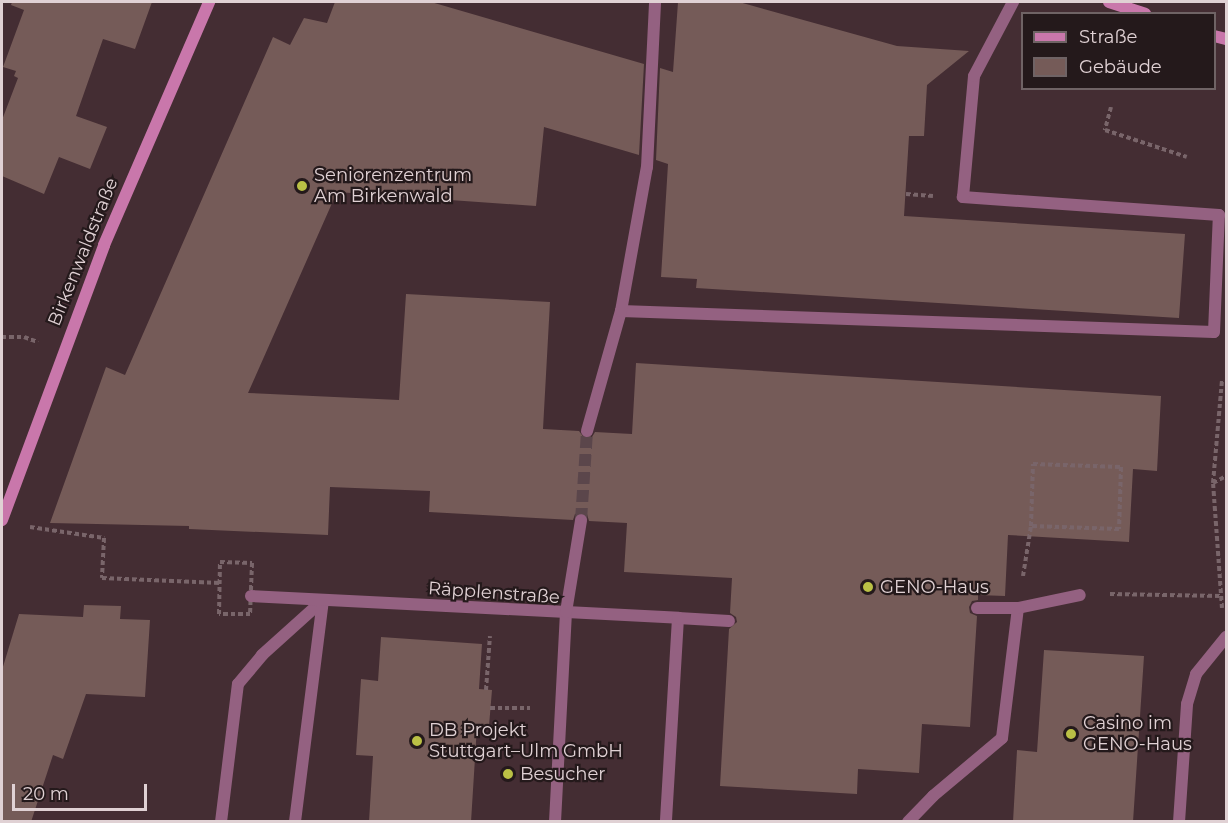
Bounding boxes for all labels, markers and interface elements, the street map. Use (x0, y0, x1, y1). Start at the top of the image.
legend (1021, 12, 1216, 90)
text: Straße (1079, 26, 1137, 48)
text: Gebäude (1079, 56, 1162, 78)
place label: Seniorenzentrum Am Birkenwald (314, 165, 472, 207)
street label: Birkenwaldstraße (43, 175, 123, 329)
marker: Seniorenzentrum Am Birkenwald (295, 179, 309, 193)
place label: GENO-Haus (880, 576, 989, 598)
street label: Räpplenstraße (427, 578, 561, 608)
marker: GENO-Haus (861, 580, 875, 594)
place label: Casino im GENO-Haus (1083, 713, 1192, 756)
place label: DB Projekt Stuttgart–Ulm GmbH (429, 720, 623, 762)
marker: Casino im GENO-Haus (1064, 727, 1078, 741)
marker: DB Projekt Stuttgart–Ulm GmbH (410, 734, 424, 748)
place label: Besucher (520, 763, 606, 785)
marker: Besucher (501, 767, 515, 781)
scale bar (15, 772, 150, 810)
text: 20 m (23, 783, 69, 805)

